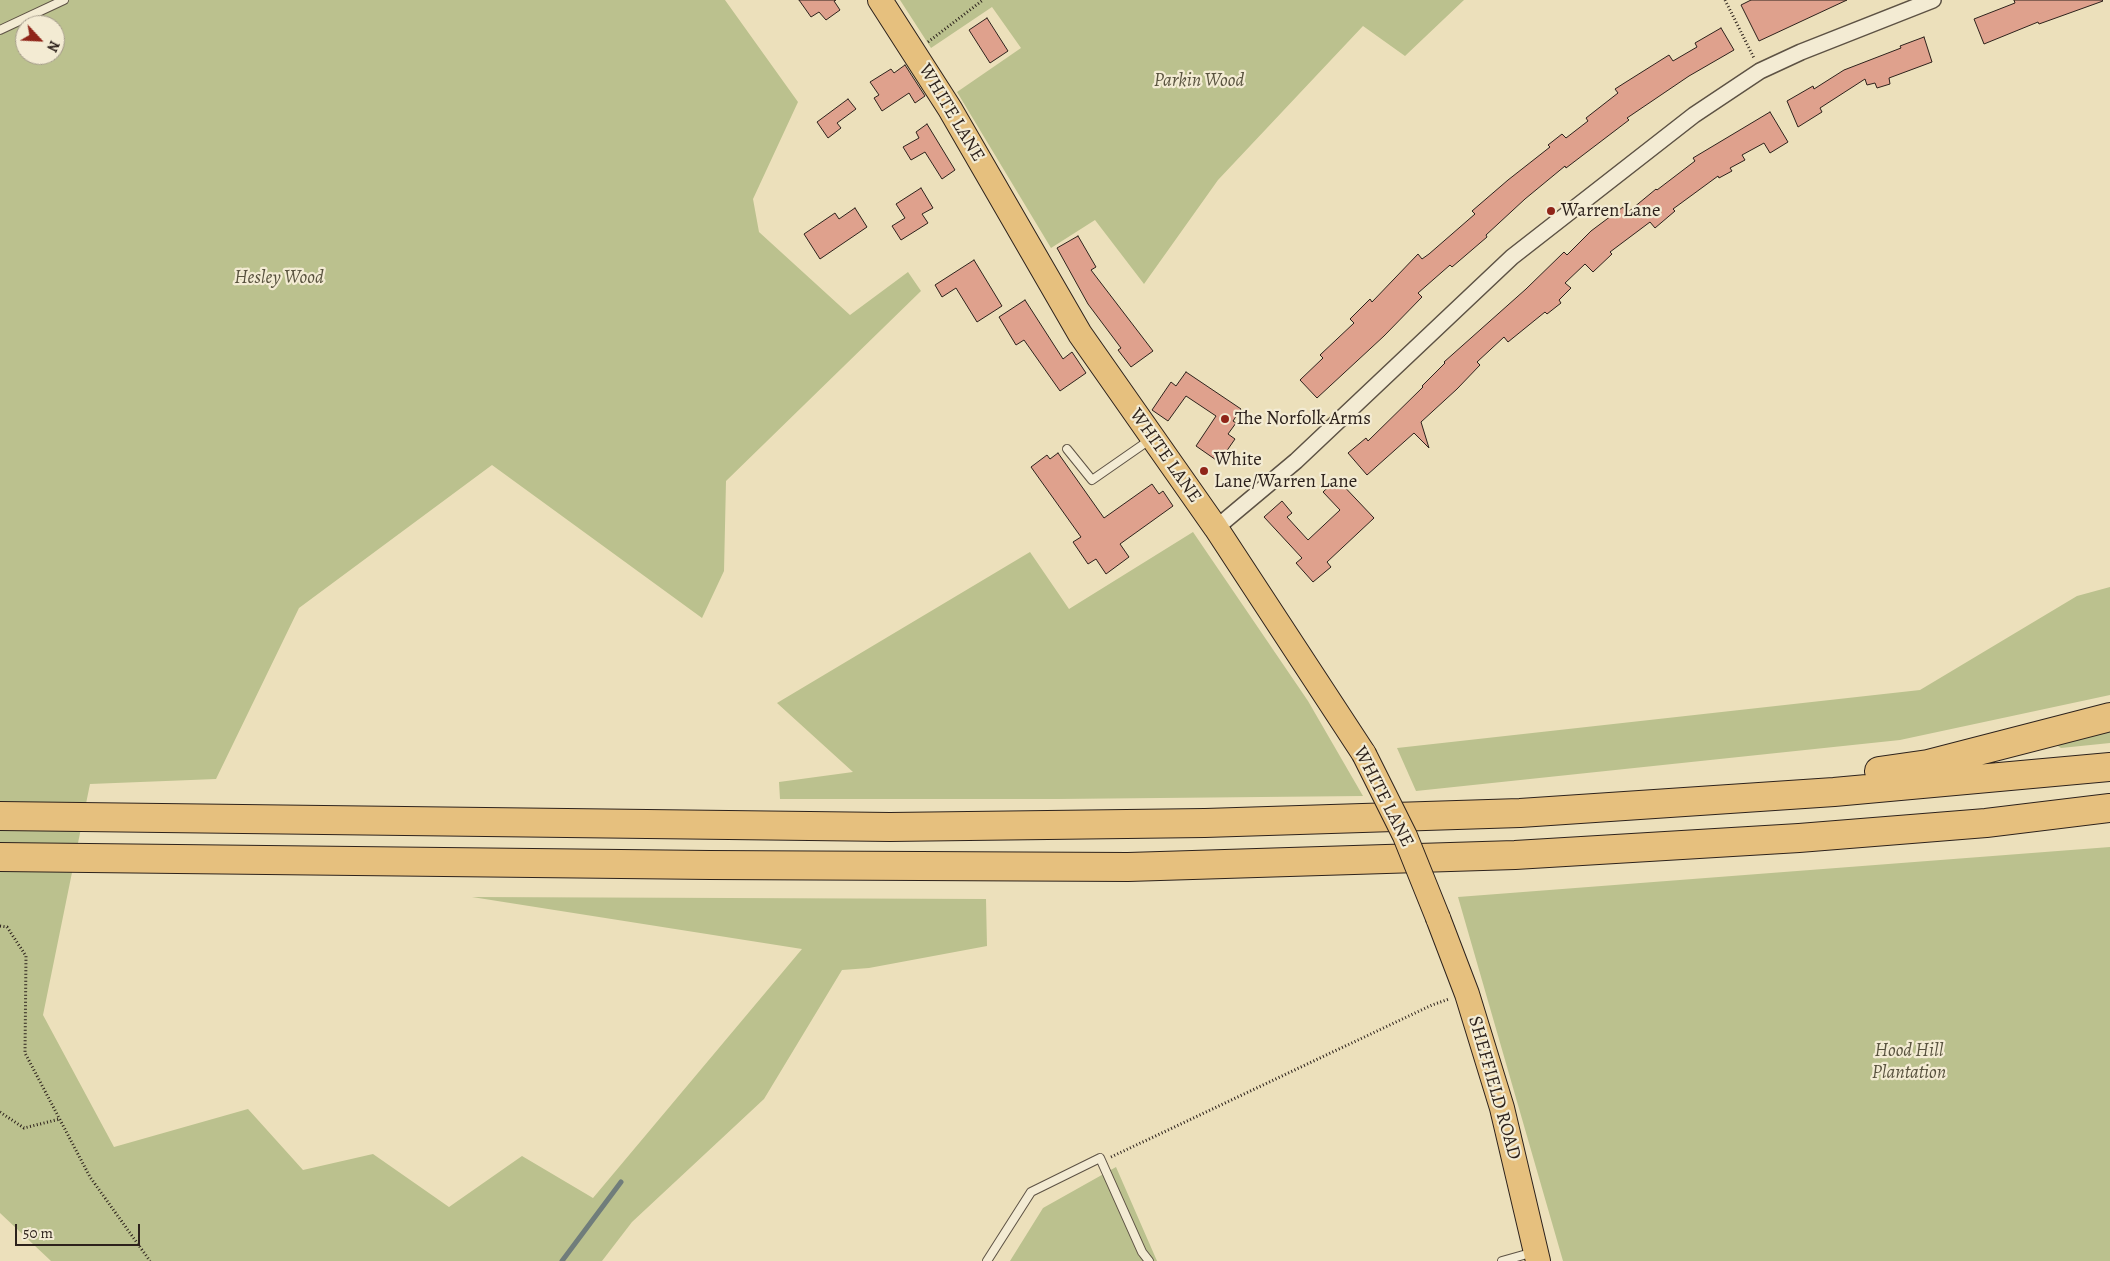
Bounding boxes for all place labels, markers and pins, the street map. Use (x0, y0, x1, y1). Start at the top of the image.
place label: Warren Lane (1561, 200, 1661, 222)
marker: Warren Lane (1545, 205, 1557, 217)
place label: The Norfolk Arms (1235, 408, 1371, 430)
marker: The Norfolk Arms (1219, 413, 1231, 425)
place label: White Lane/Warren Lane (1214, 449, 1357, 493)
marker: White Lane/Warren Lane (1198, 465, 1210, 477)

